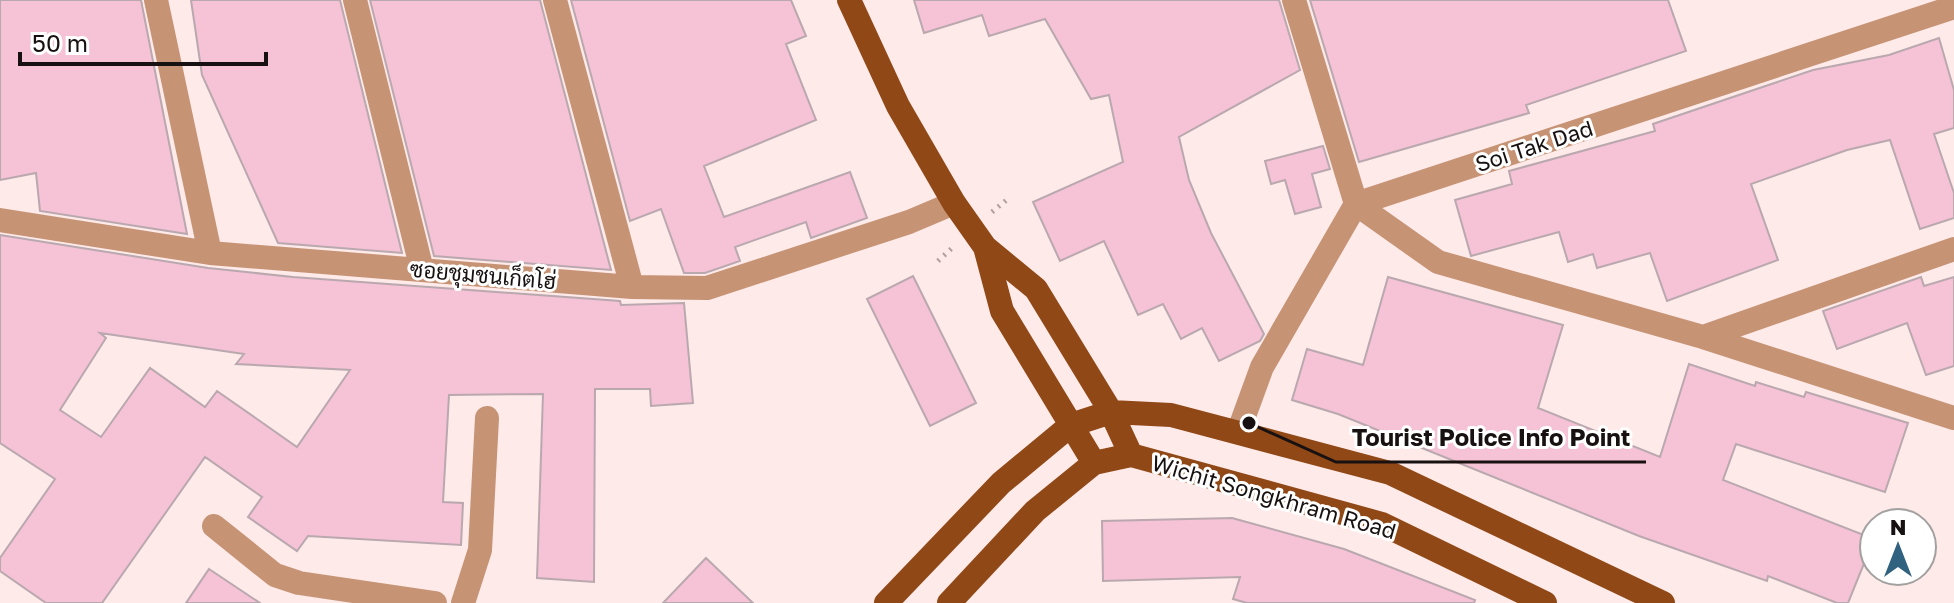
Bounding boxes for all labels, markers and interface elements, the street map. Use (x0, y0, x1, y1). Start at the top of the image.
scale bar (20, 16, 266, 66)
text: 50 m (32, 28, 88, 57)
street label: Soi Tak Dad (1472, 114, 1596, 177)
street label: ซอยชุมชนเก็ตโฮ่ (408, 254, 557, 297)
callout: Tourist Police Info Point (1336, 414, 1646, 462)
text: Tourist Police Info Point (1352, 422, 1630, 451)
street label: Wichit Songkhram Road (1149, 449, 1399, 544)
north arrow (1858, 507, 1938, 587)
text: N (1890, 513, 1906, 540)

